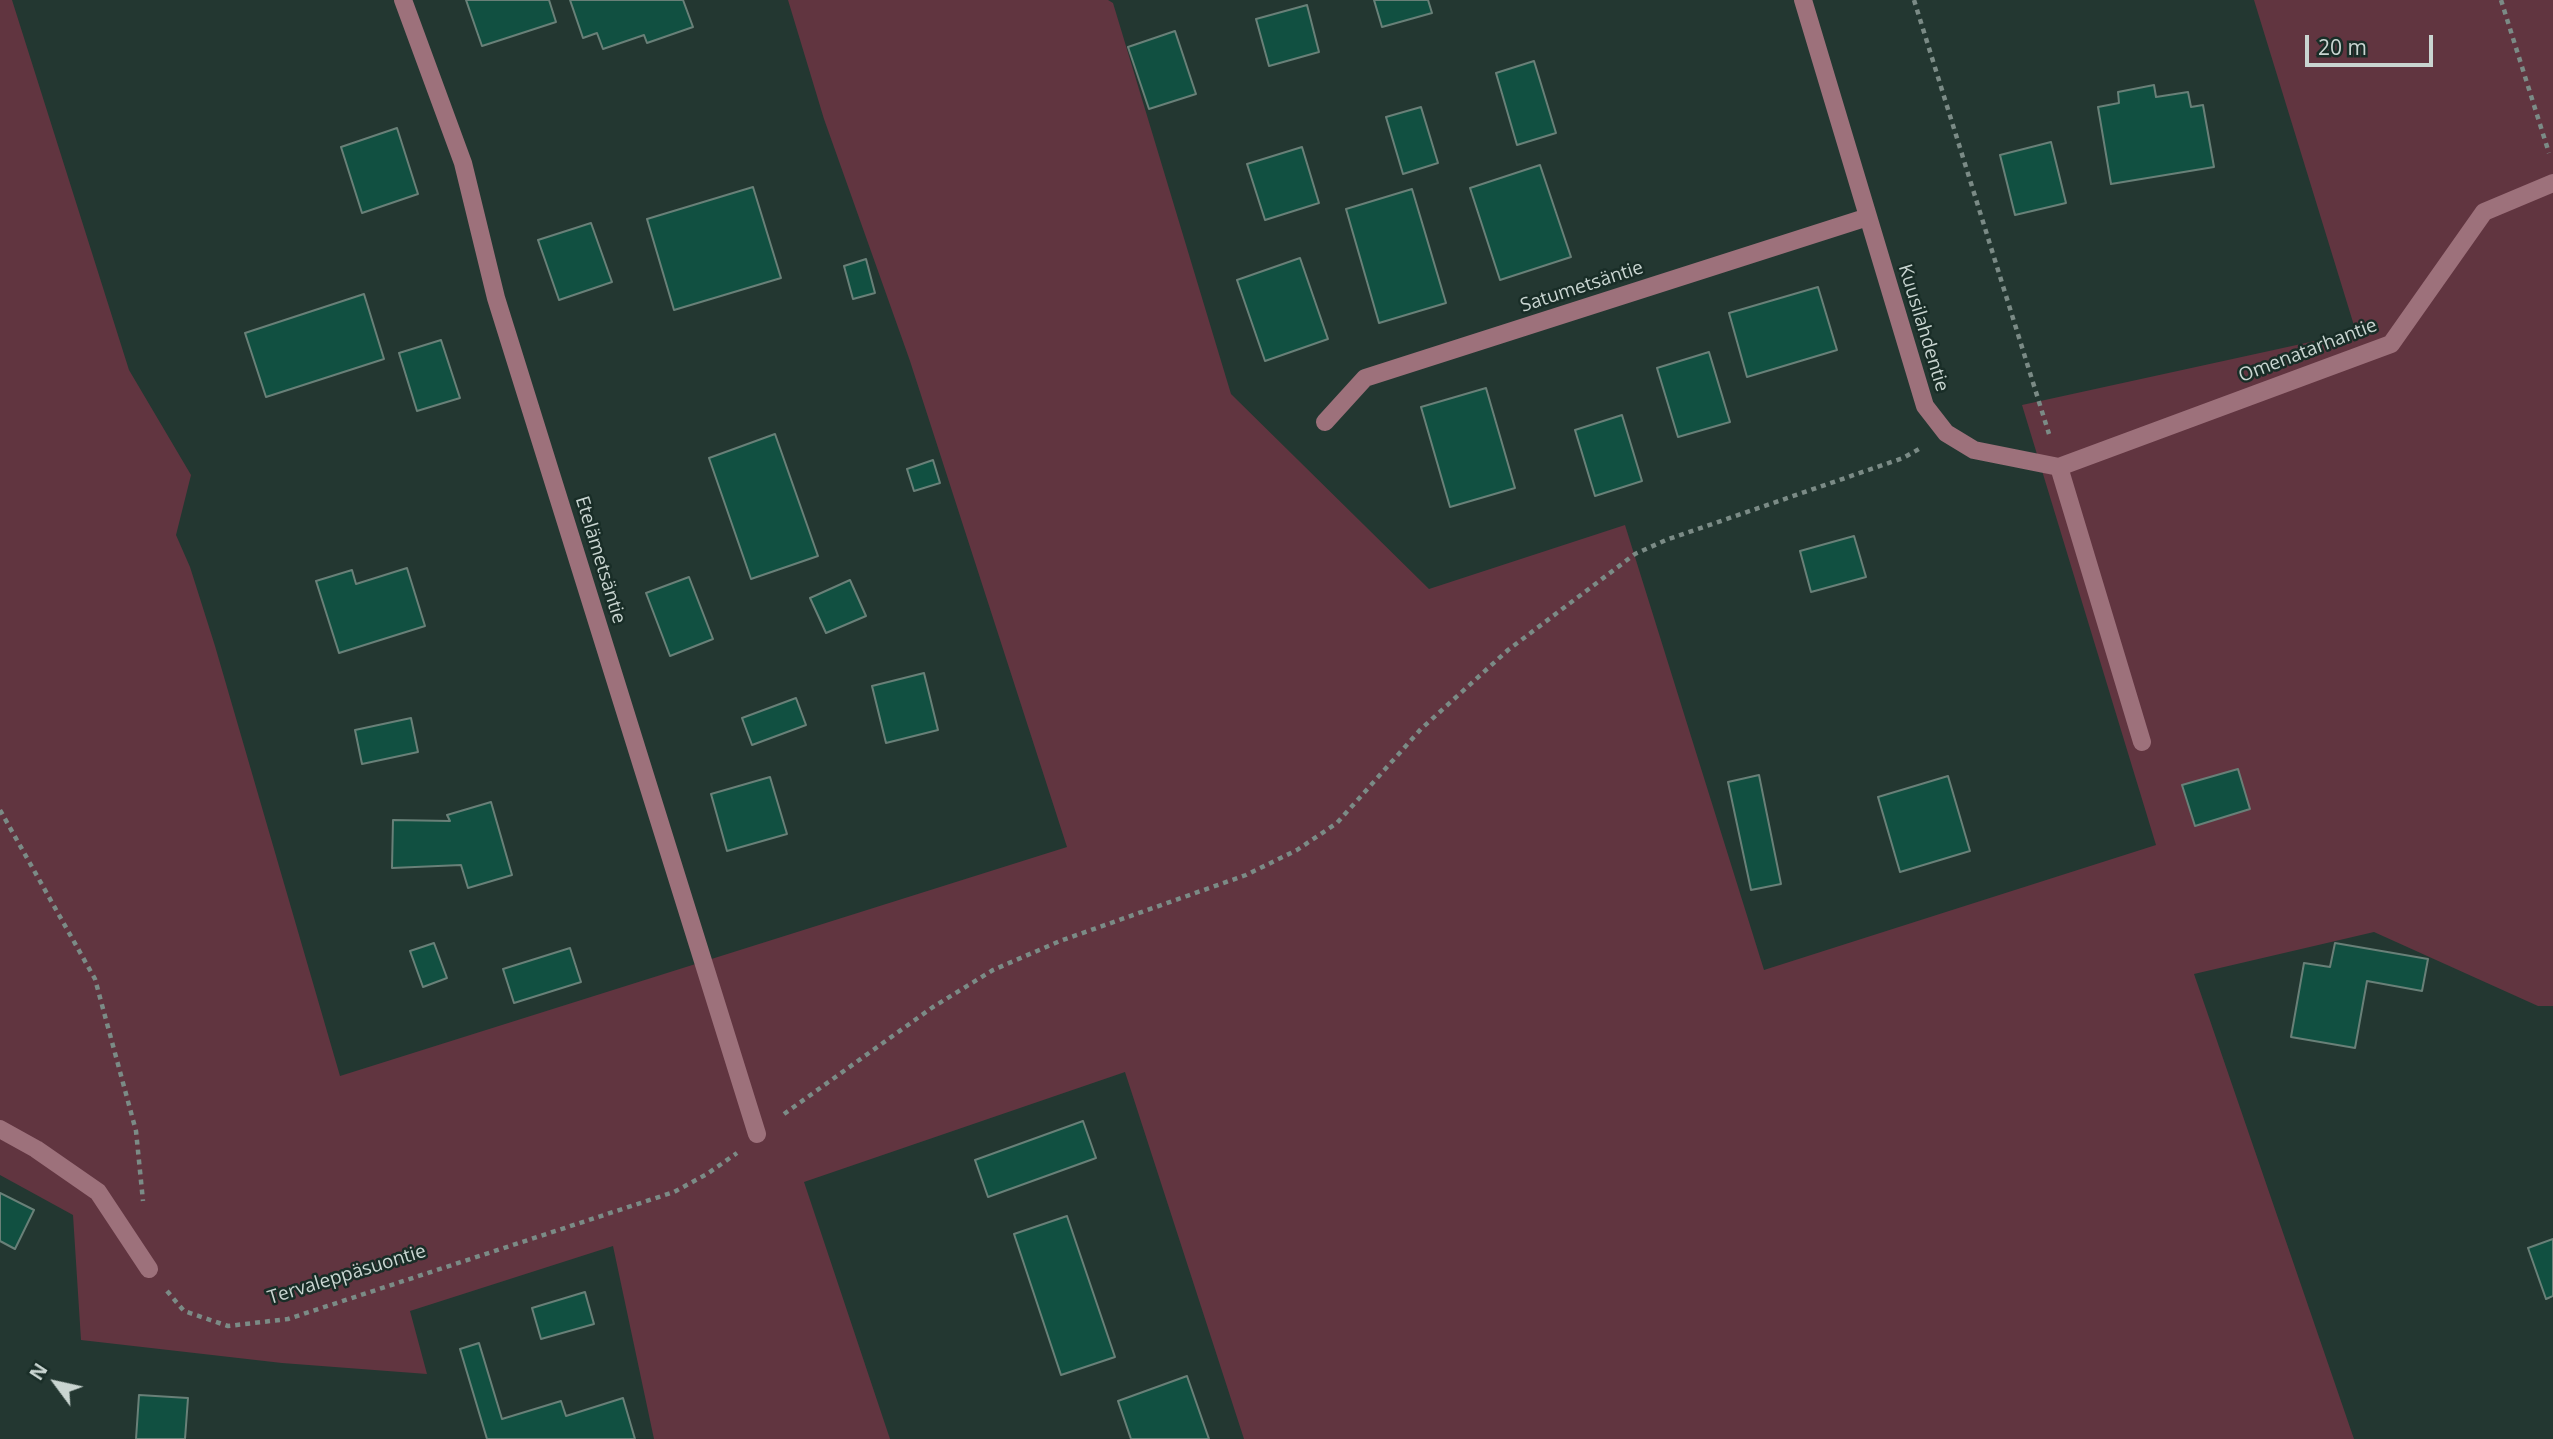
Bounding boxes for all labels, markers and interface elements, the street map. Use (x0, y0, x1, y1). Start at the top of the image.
scale bar (2308, 21, 2436, 65)
text: 20 m (2318, 33, 2367, 61)
street label: Satumetsäntie (1518, 256, 1646, 318)
street label: Kuusilahdentie (1893, 262, 1953, 394)
street label: Omenatarhantie (2236, 314, 2380, 388)
street label: Etelämetsäntie (570, 494, 630, 626)
street label: Tervaleppäsuontie (265, 1240, 429, 1310)
north arrow (21, 1348, 91, 1418)
text: N (23, 1358, 53, 1385)

